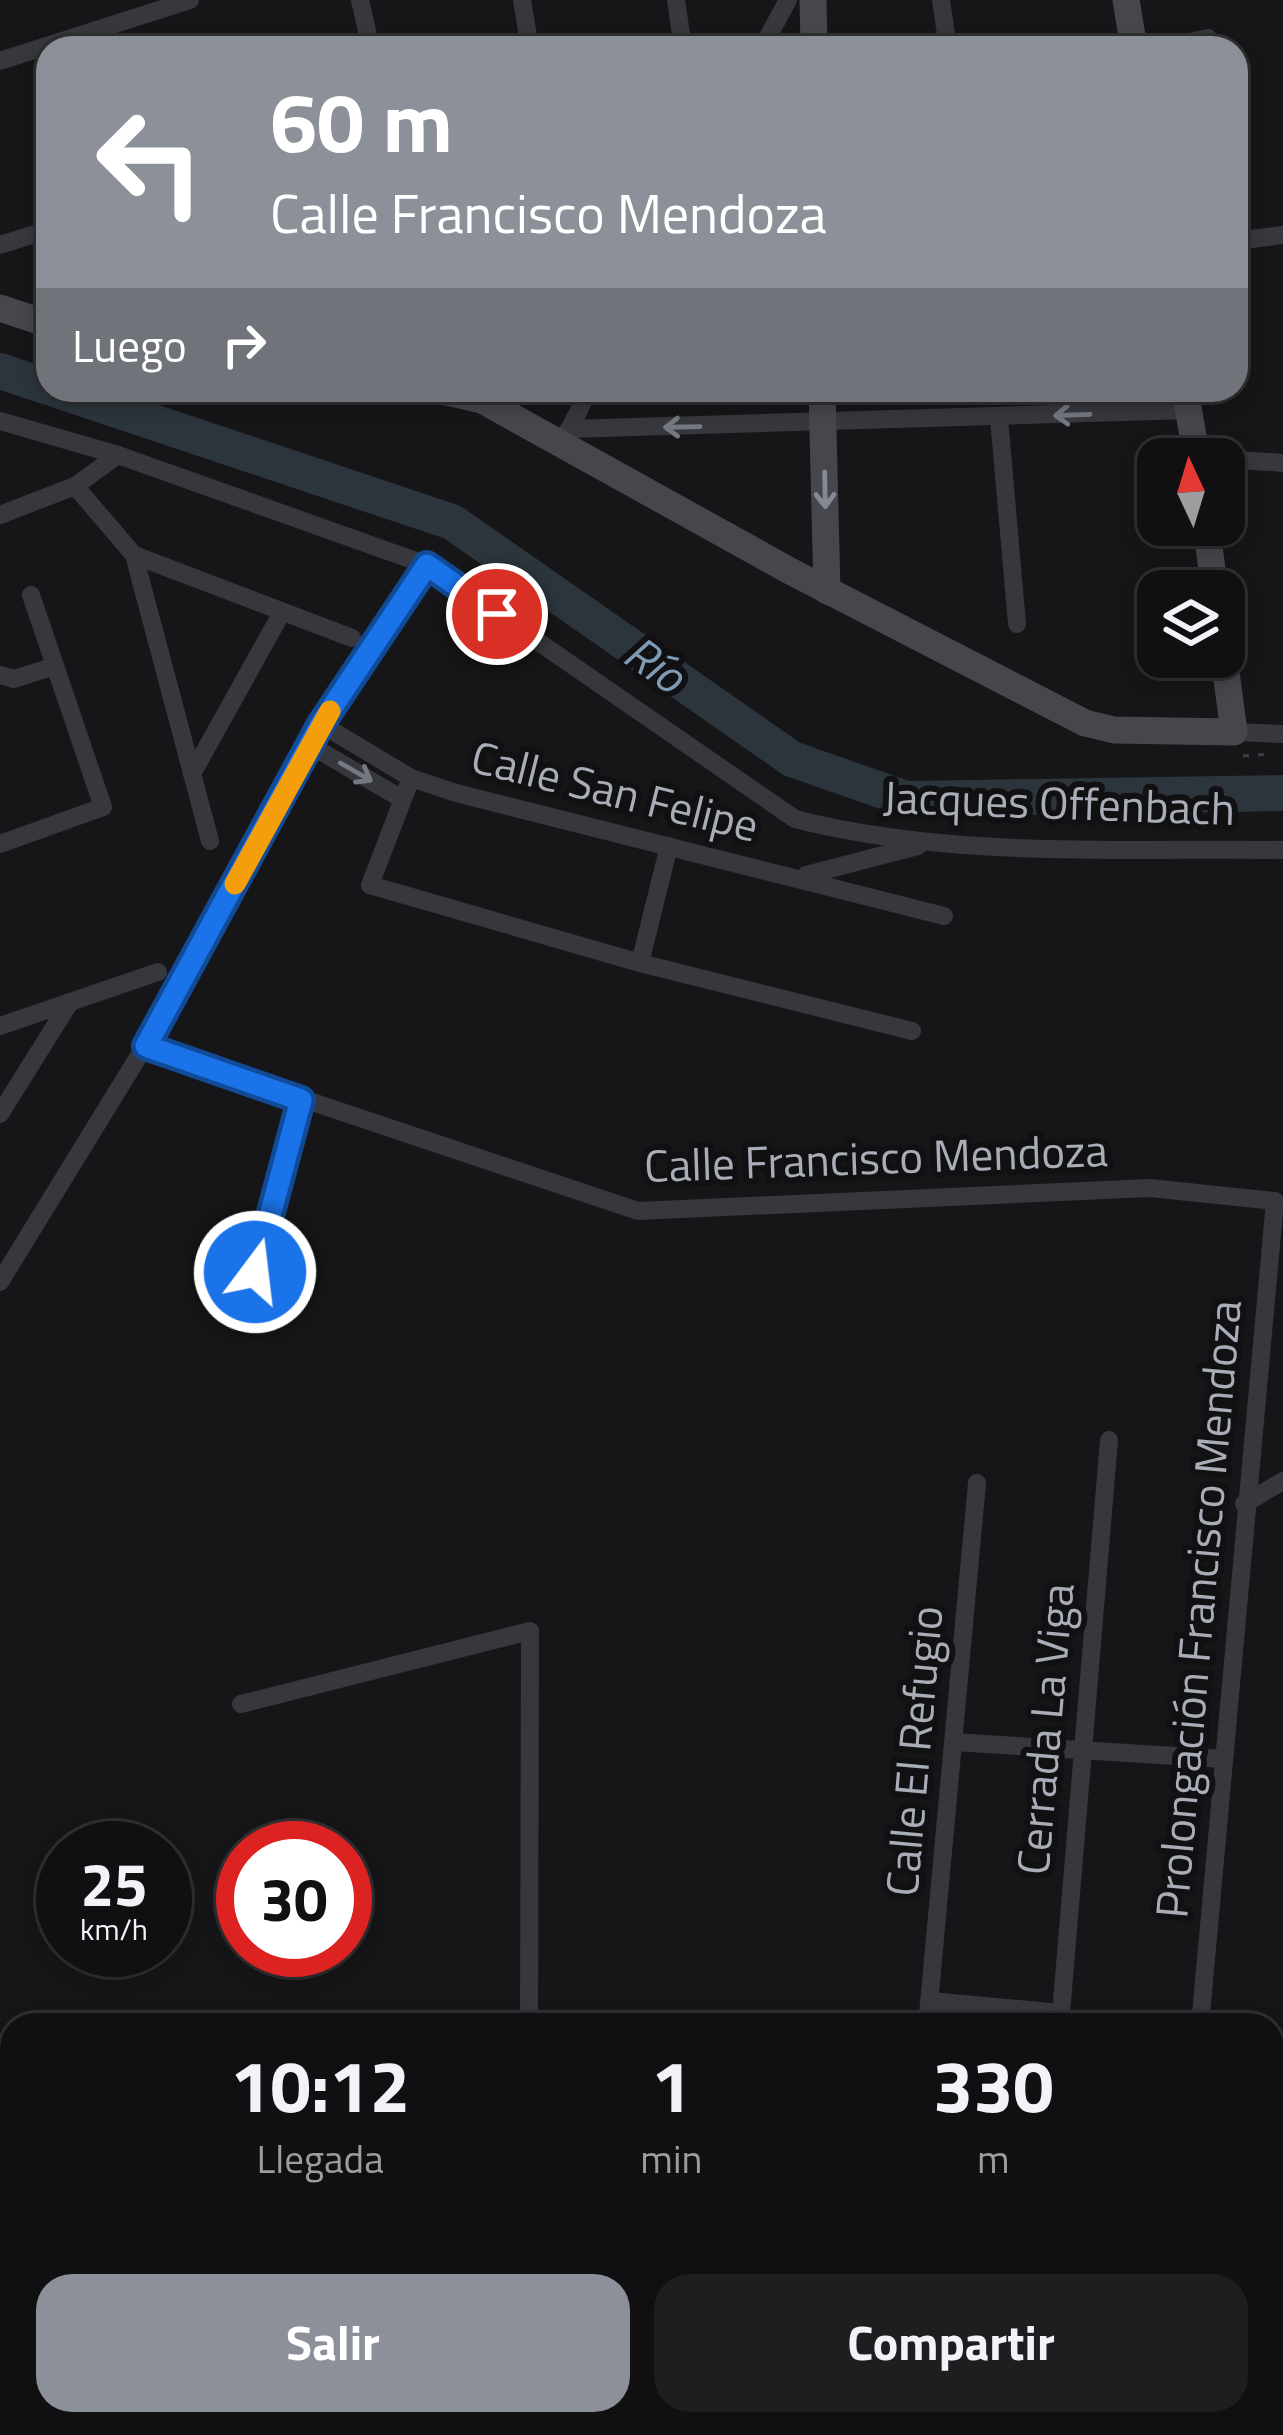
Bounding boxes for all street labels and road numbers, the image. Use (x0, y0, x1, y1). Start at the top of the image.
street label: Calle San Felipe (465, 722, 766, 859)
street label: Jacques Offenbach (882, 762, 1236, 842)
street label: Calle Francisco Mendoza (643, 1115, 1109, 1199)
street label: Prolongación Francisco Mendoza (1136, 1297, 1258, 1921)
street label: Cerrada La Viga (997, 1580, 1091, 1878)
street label: Calle El Refugio (866, 1603, 960, 1899)

